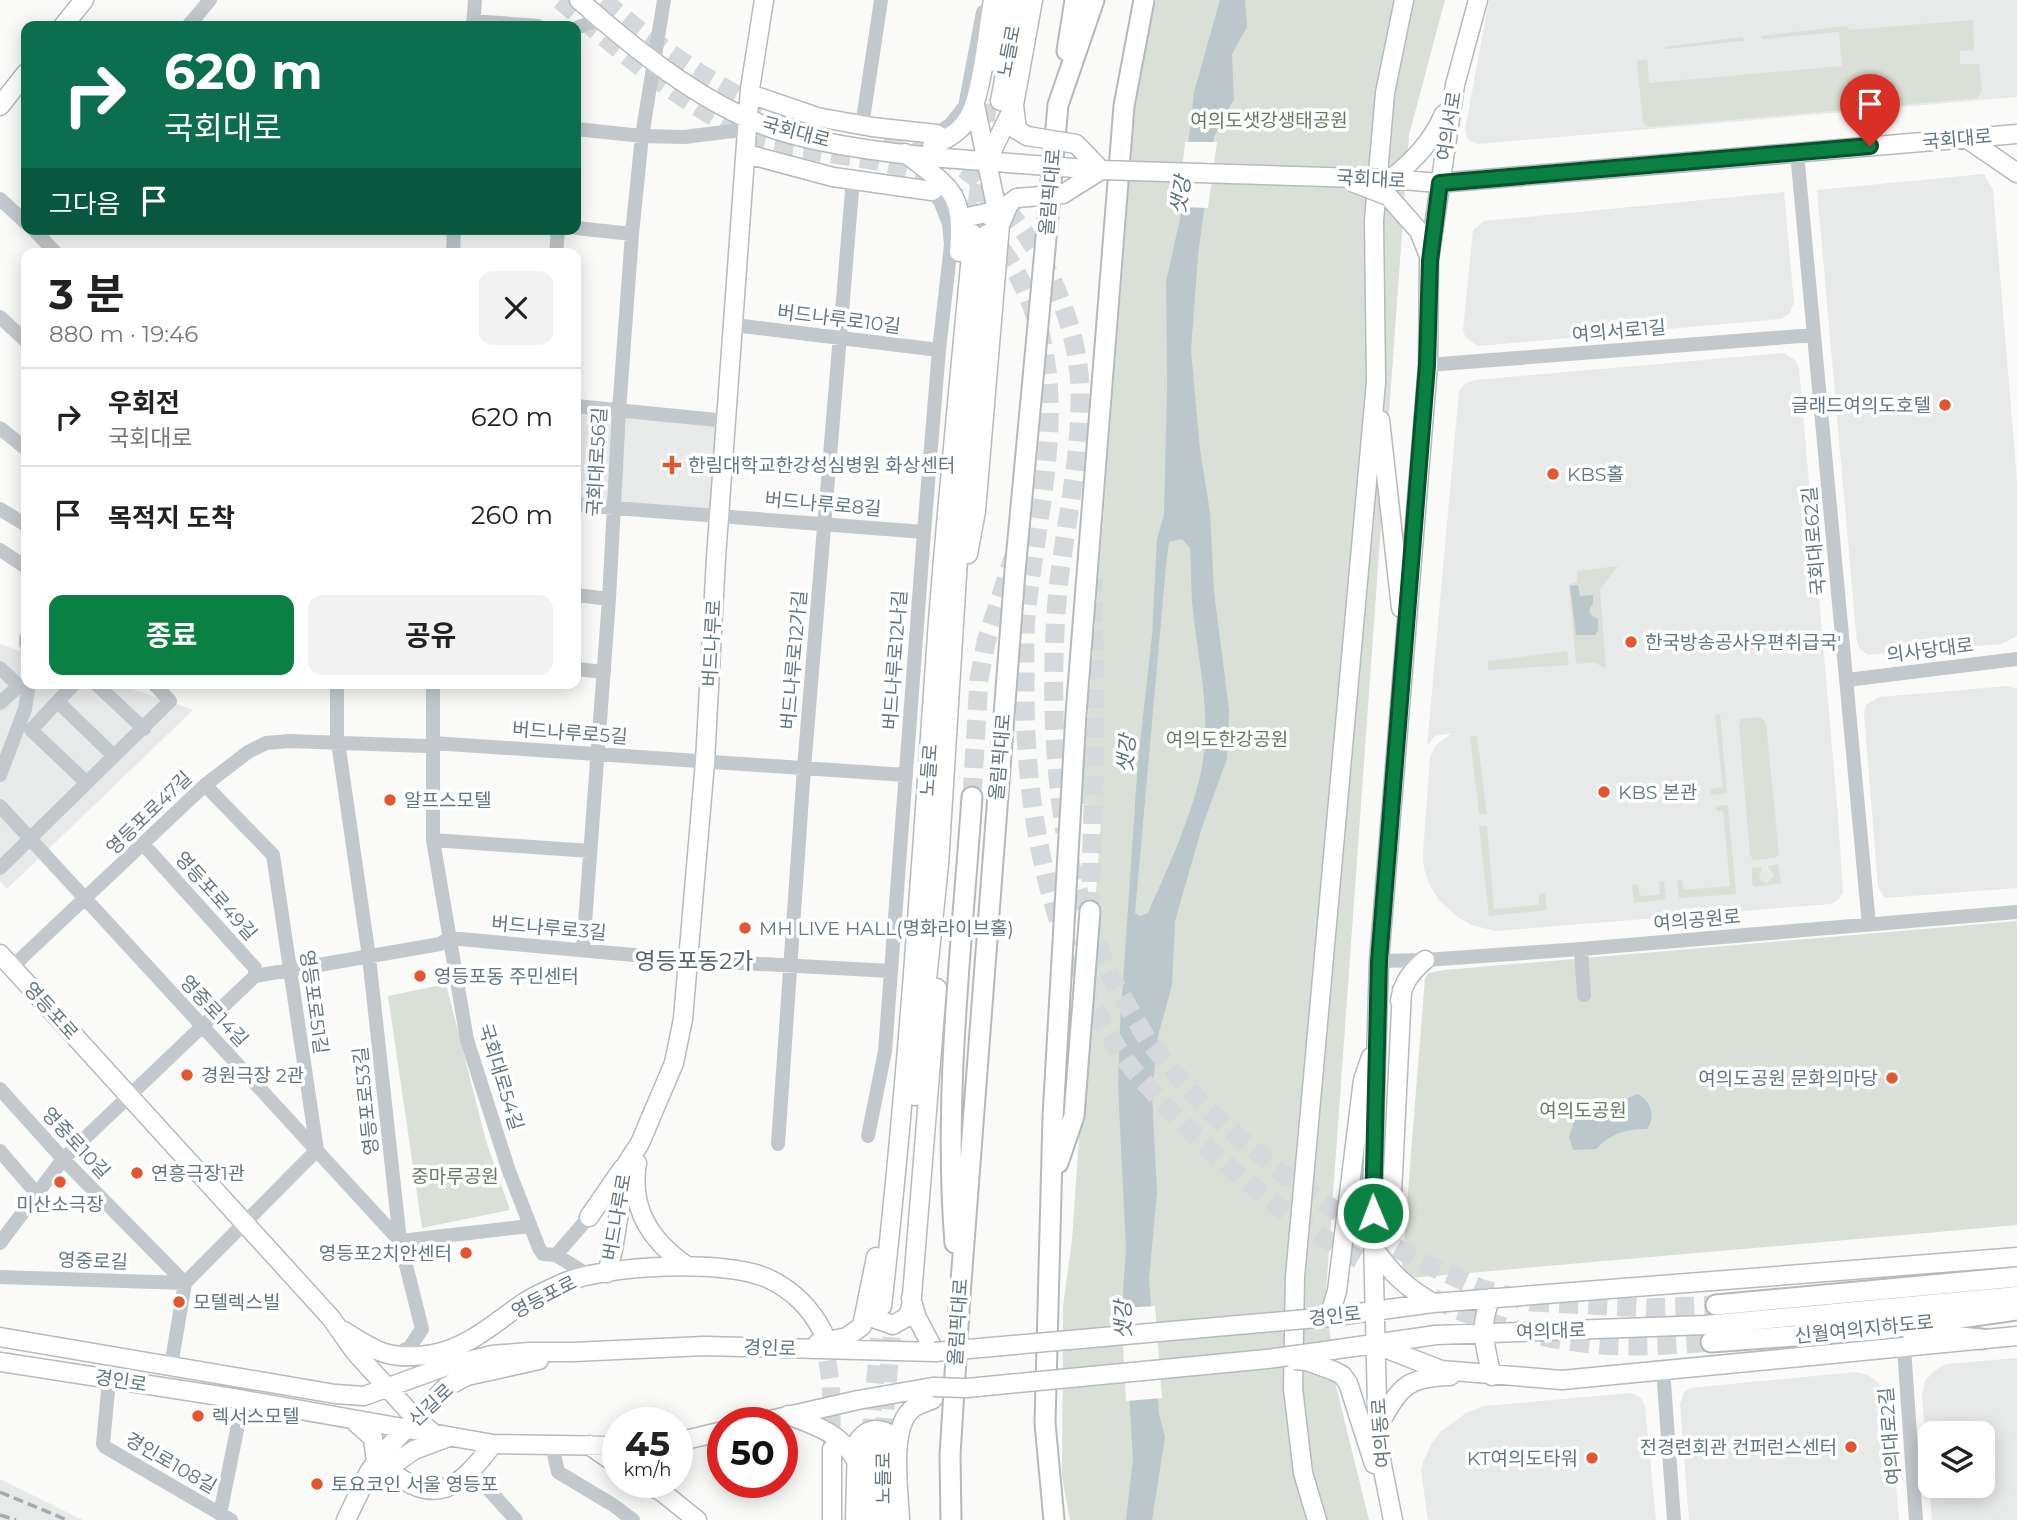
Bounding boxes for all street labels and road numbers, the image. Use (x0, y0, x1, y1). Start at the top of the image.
street label: 노들로 (993, 23, 1025, 79)
street label: 여의서로 (1432, 90, 1466, 162)
street label: 국회대로 (759, 112, 833, 152)
street label: 국회대로 (1921, 124, 1993, 154)
street label: 올림픽대로 (1035, 147, 1065, 237)
street label: 국회대로 (1335, 166, 1407, 192)
street label: 버드나루로10길 (776, 300, 902, 338)
street label: 여의서로1길 (1571, 315, 1667, 347)
street label: 국회대로56길 (583, 407, 611, 517)
street label: 국회대로62길 (1798, 485, 1830, 597)
street label: 버드나루로8길 (764, 487, 882, 521)
street label: 버드나루로12가길 (776, 589, 812, 731)
street label: 버드나루로12나길 (879, 589, 911, 731)
street label: 버드나루로 (698, 599, 726, 687)
street label: 의사당대로 (1885, 633, 1975, 667)
street label: 올림픽대로 (985, 712, 1015, 802)
street label: 버드나루로5길 (512, 717, 628, 749)
street label: 노들로 (916, 743, 942, 797)
street label: 영등포로47길 (101, 766, 197, 860)
street label: 영등포로49길 (170, 847, 262, 945)
street label: 여의공원로 (1652, 905, 1742, 935)
street label: 버드나루로3길 (490, 912, 608, 944)
street label: 영등포로51길 (295, 948, 333, 1056)
street label: 영중로14길 (175, 970, 253, 1052)
street label: 영등포로 (19, 977, 83, 1045)
street label: 국회대로54길 (474, 1021, 528, 1133)
street label: 영등포로53길 (349, 1046, 383, 1156)
street label: 영중로10길 (37, 1102, 115, 1184)
street label: 버드나루로 (598, 1172, 636, 1262)
street label: 영중로길 (58, 1248, 128, 1274)
street label: 영등포로 (508, 1271, 580, 1323)
street label: 올림픽대로 (943, 1278, 973, 1366)
street label: 경인로 (1308, 1302, 1362, 1330)
street label: 신월여의지하도로 (1793, 1310, 1935, 1348)
street label: 여의대로 (1516, 1318, 1586, 1344)
street label: 경인로 (743, 1336, 797, 1360)
street label: 경인로 (93, 1366, 149, 1396)
street label: 신길로 (404, 1379, 458, 1431)
street label: 여의대로2길 (1874, 1386, 1906, 1486)
street label: 여의동로 (1367, 1397, 1395, 1469)
street label: 경인로108길 (121, 1428, 221, 1498)
street label: 노들로 (872, 1452, 895, 1504)

